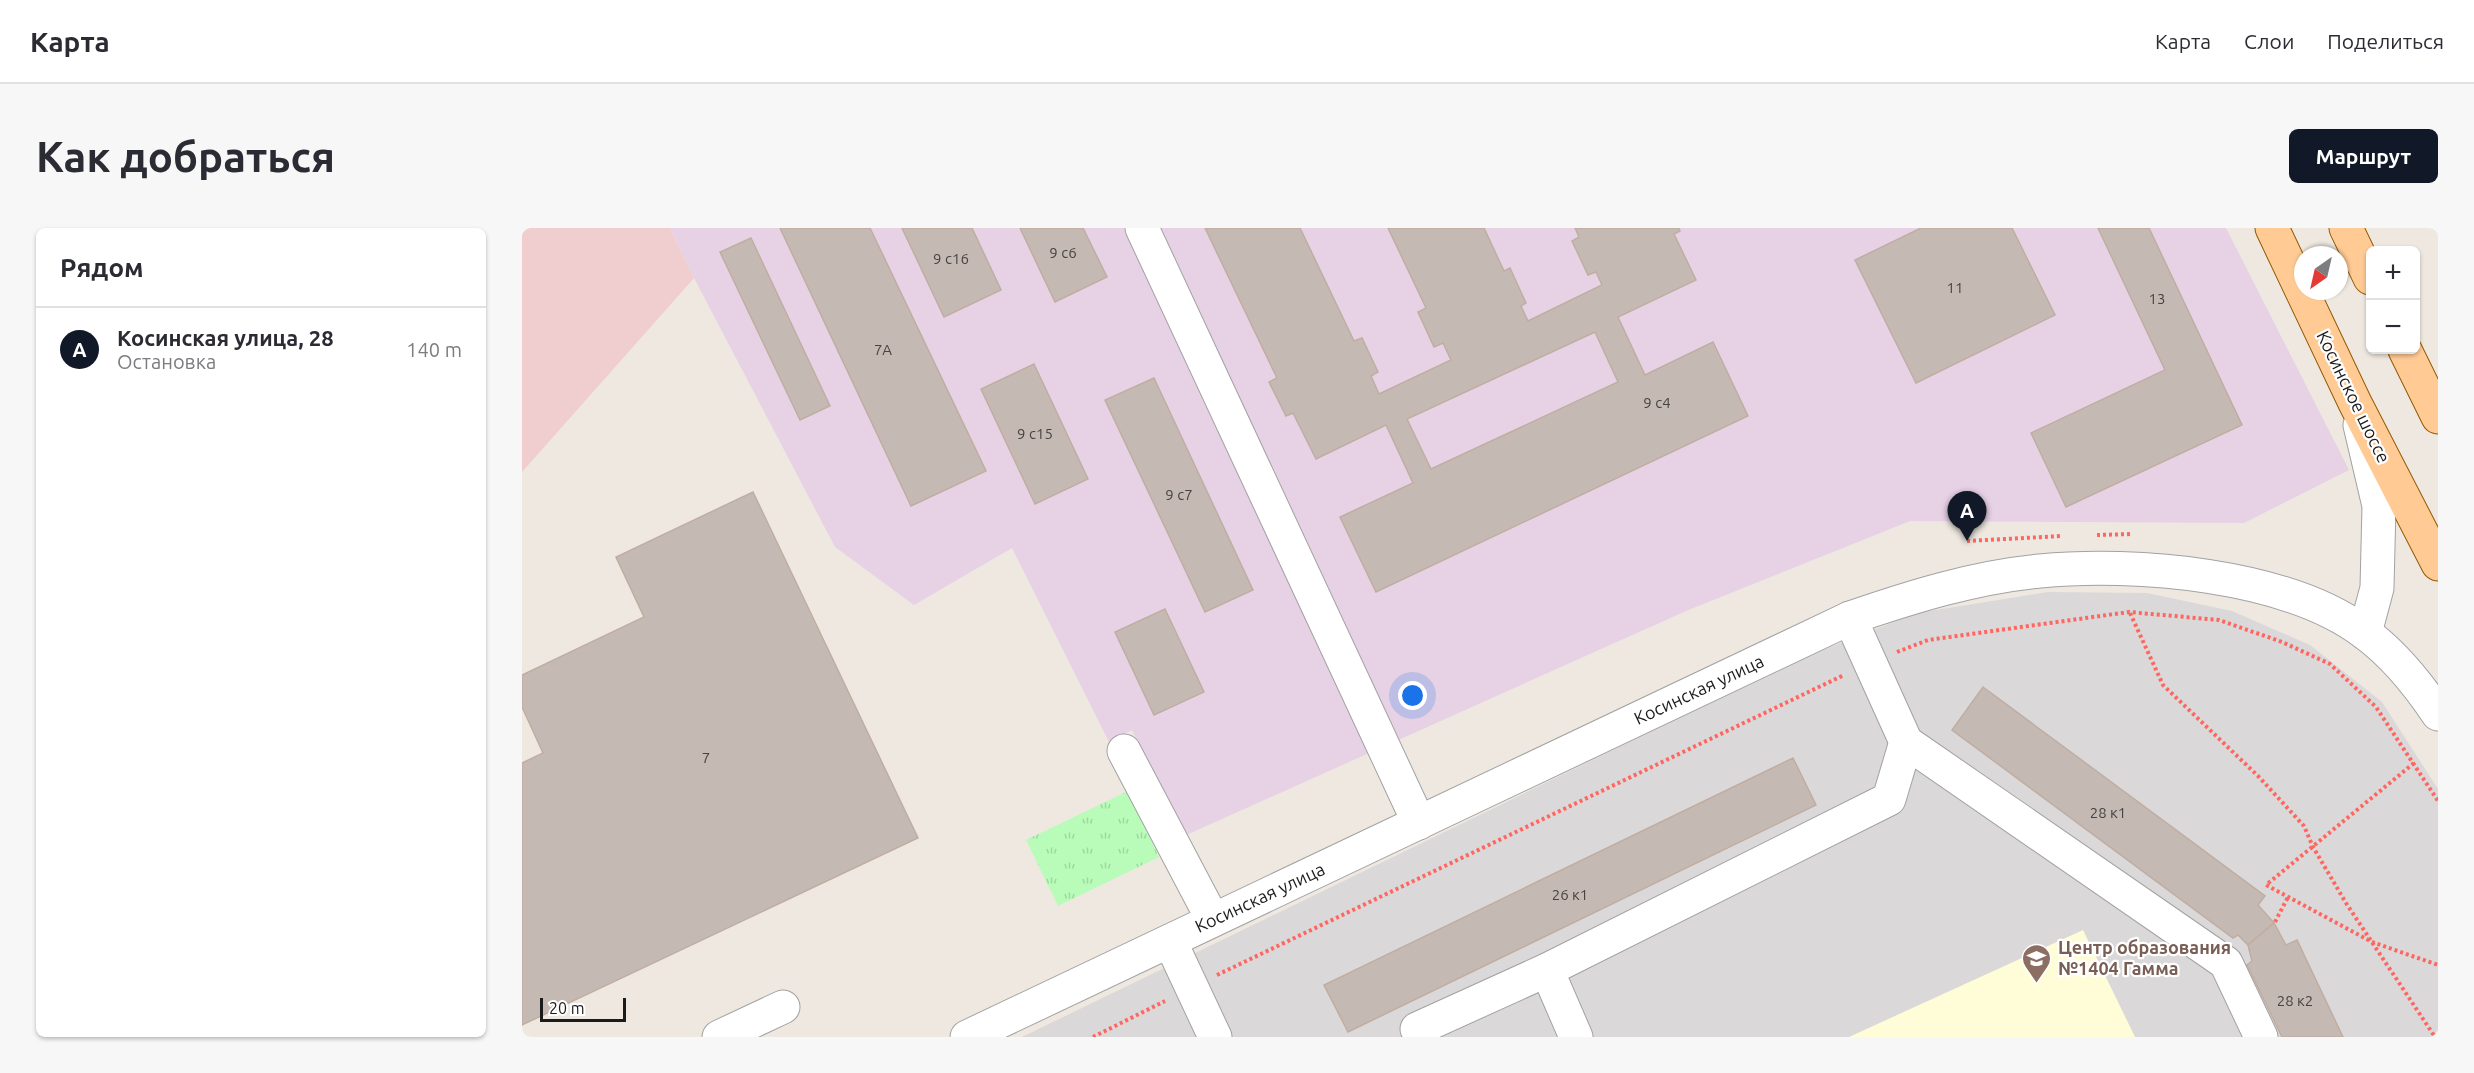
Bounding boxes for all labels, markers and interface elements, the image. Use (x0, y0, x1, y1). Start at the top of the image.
text: Карта (30, 26, 110, 57)
text: Карта (2155, 29, 2211, 53)
text: Слои (2244, 29, 2294, 53)
text: Поделиться (2327, 29, 2444, 53)
button: Маршрут (2289, 129, 2438, 183)
text: Как добраться (36, 133, 335, 180)
house number: 9 с6 (1049, 244, 1077, 261)
north arrow (2294, 246, 2348, 300)
map controls (2366, 246, 2420, 354)
button: + (2366, 246, 2420, 300)
house number: 9 с16 (933, 250, 969, 267)
text: Рядом (60, 253, 144, 282)
house number: 11 (1947, 279, 1963, 296)
house number: 13 (2149, 290, 2165, 307)
button: − (2366, 300, 2420, 354)
text: Косинская улица, 28 (117, 325, 334, 350)
street label: Косинское шоссе (2313, 327, 2395, 466)
text: A (72, 338, 87, 361)
text: 140 m (406, 338, 462, 361)
house number: 7А (874, 341, 892, 358)
text: Остановка (117, 350, 216, 373)
house number: 9 с4 (1643, 394, 1671, 411)
house number: 9 с15 (1017, 425, 1053, 442)
house number: 9 с7 (1165, 486, 1193, 503)
pin: A (1948, 492, 1986, 541)
street label: Косинская улица (1631, 650, 1767, 728)
your location (1398, 681, 1427, 710)
house number: 7 (702, 749, 710, 766)
house number: 28 к1 (2090, 804, 2126, 821)
street label: Косинская улица (1192, 858, 1328, 936)
house number: 26 к1 (1552, 886, 1588, 903)
place label: Центр образования №1404 Гамма (2058, 937, 2231, 978)
school or university icon: Центр образования №1404 Гамма (2021, 942, 2053, 984)
house number: 28 к2 (2277, 992, 2313, 1009)
scale bar (540, 995, 626, 1022)
text: 20 m (549, 999, 585, 1017)

